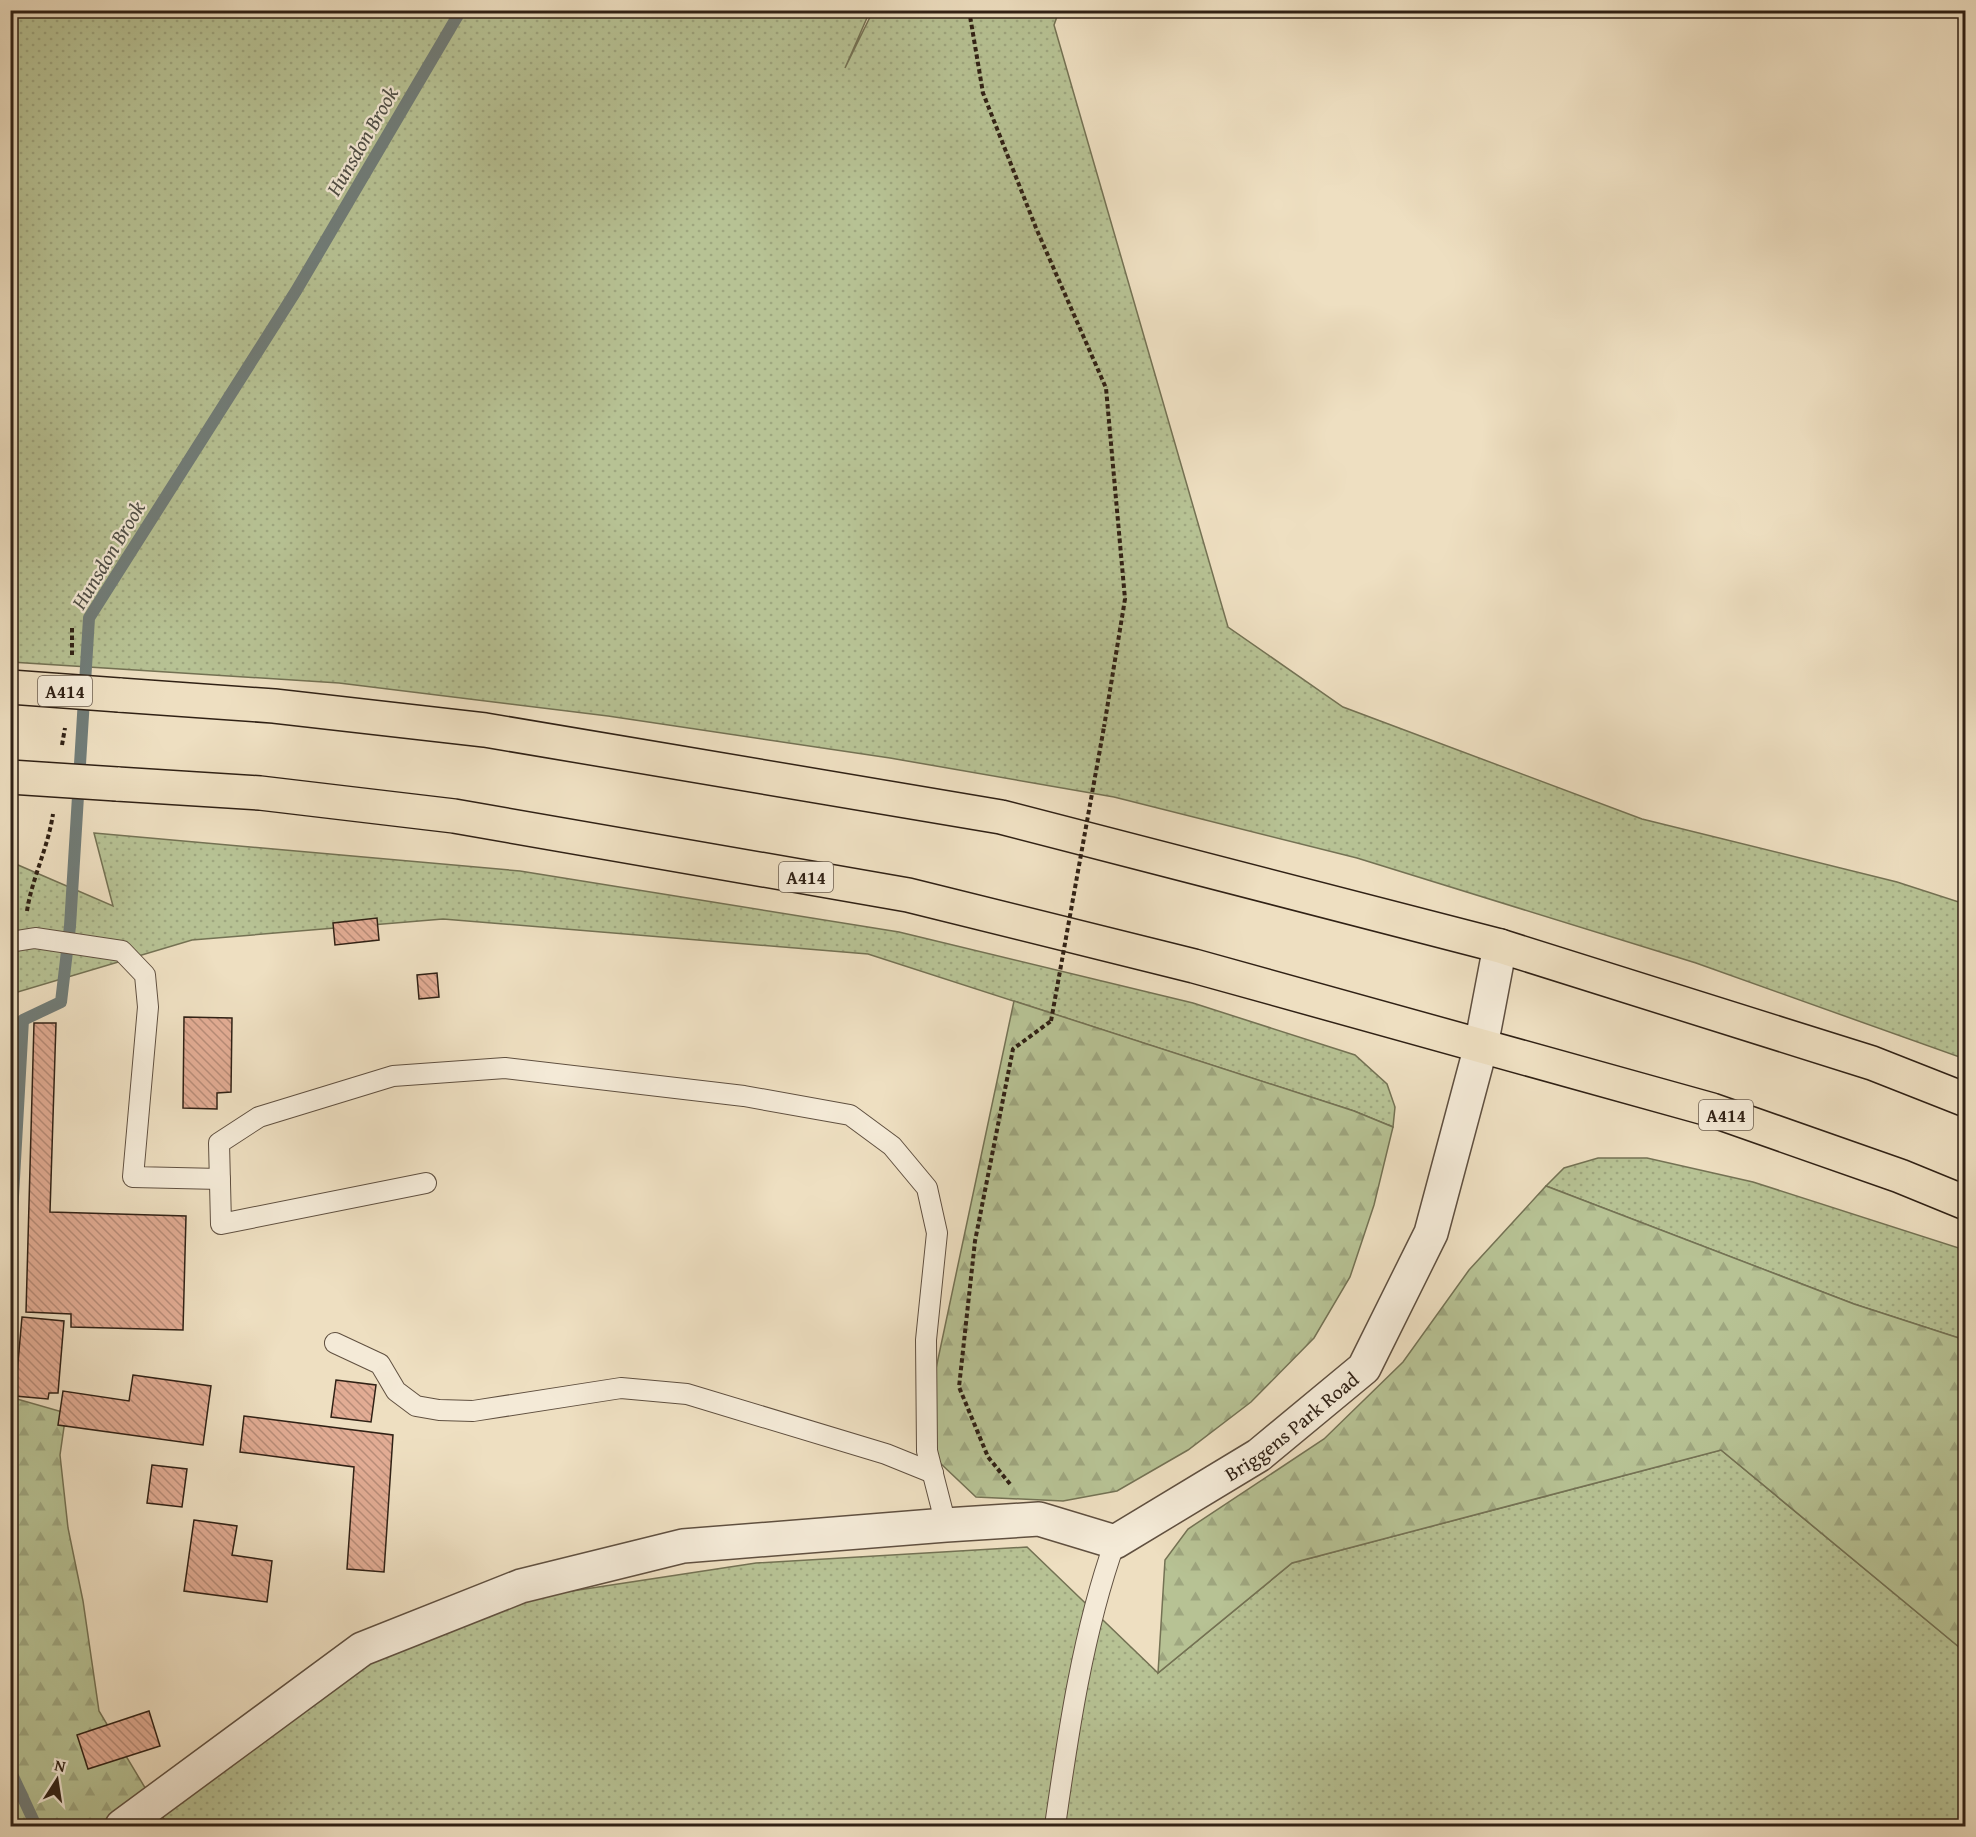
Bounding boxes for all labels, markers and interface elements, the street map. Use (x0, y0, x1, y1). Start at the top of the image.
water label: Hunsdon Brook (318, 80, 406, 202)
water label: Hunsdon Brook (63, 495, 153, 616)
road number: A414 (38, 676, 92, 706)
road number: A414 (779, 862, 833, 892)
road number: A414 (1699, 1100, 1753, 1130)
street label: Briggens Park Road (1219, 1364, 1365, 1487)
north arrow (27, 1750, 87, 1810)
text: N (52, 1752, 68, 1778)

